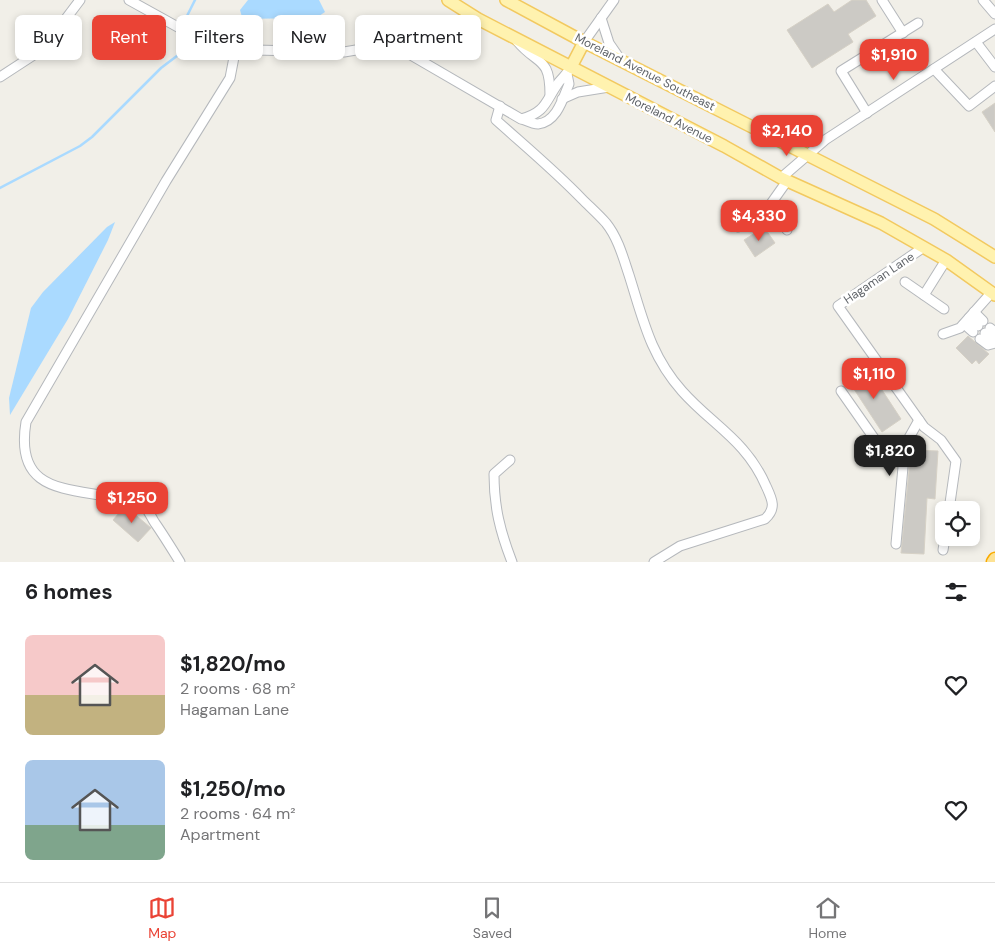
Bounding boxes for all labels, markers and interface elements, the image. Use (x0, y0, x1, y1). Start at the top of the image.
chip: Buy (15, 15, 82, 60)
chip: Rent (92, 15, 166, 60)
chip: Filters (176, 15, 263, 60)
chip: New (273, 15, 345, 60)
chip: Apartment (355, 15, 481, 60)
street label: Moreland Avenue Southeast (572, 30, 718, 115)
pin: $1,910 (853, 38, 935, 81)
text: $1,910 (871, 44, 917, 65)
street label: Moreland Avenue (623, 89, 715, 147)
pin: $2,140 (746, 114, 828, 157)
text: $2,140 (762, 120, 812, 141)
pin: $4,330 (718, 200, 800, 242)
text: $4,330 (732, 205, 786, 226)
street label: Hagaman Lane (841, 248, 918, 307)
pin: $1,110 (833, 358, 915, 400)
text: $1,110 (853, 363, 895, 384)
pin: $1,820 (849, 434, 931, 477)
text: $1,820 (865, 440, 915, 461)
pin: $1,250 (91, 482, 173, 524)
text: $1,250 (107, 487, 157, 508)
map controls (935, 501, 980, 546)
button: locate (935, 501, 980, 546)
text: 6 homes (25, 578, 113, 606)
icon: filters (942, 578, 970, 606)
text: $1,820/mo (180, 650, 286, 678)
icon: home (65, 655, 125, 715)
icon: heart (942, 671, 970, 699)
text: 2 rooms · 68 m² (180, 678, 296, 699)
text: Hagaman Lane (180, 699, 289, 720)
text: $1,250/mo (180, 775, 286, 803)
icon: home (65, 780, 125, 840)
icon: heart (942, 796, 970, 824)
text: 2 rooms · 64 m² (180, 803, 296, 824)
text: Apartment (180, 824, 260, 845)
tab: Map (148, 894, 176, 942)
tab: Saved (473, 894, 512, 942)
tab: Home (808, 894, 847, 942)

